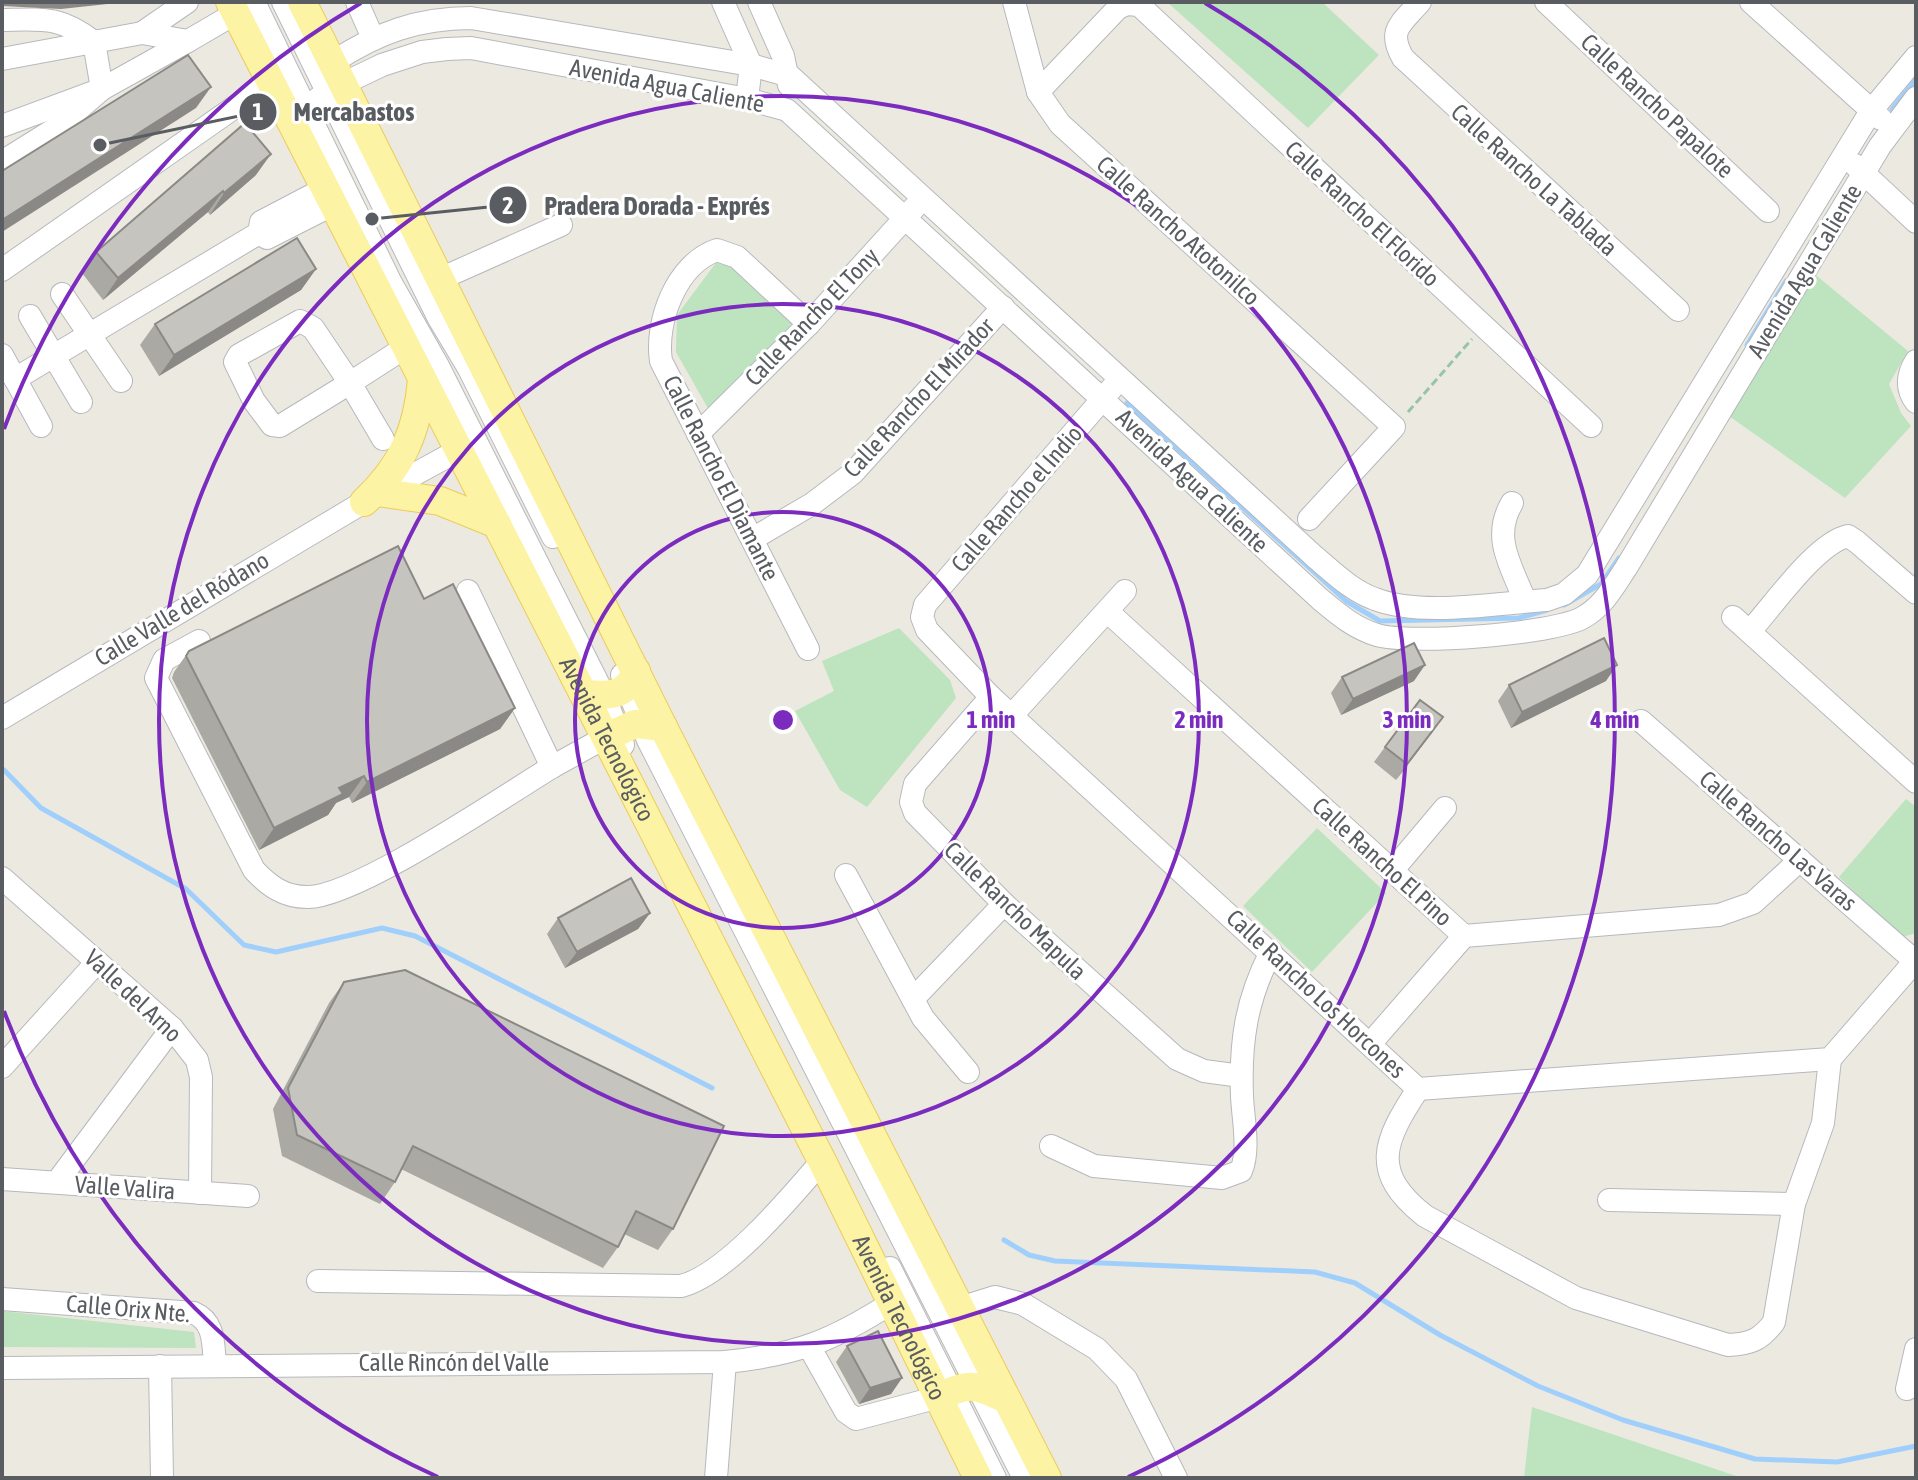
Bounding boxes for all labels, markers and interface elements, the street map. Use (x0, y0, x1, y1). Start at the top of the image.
street label: Calle Rancho Papalote (1576, 28, 1739, 183)
street label: Avenida Agua Caliente (568, 53, 767, 118)
callout: Mercabastos (238, 87, 431, 137)
text: Mercabastos (294, 97, 414, 127)
text: 1 (252, 98, 264, 125)
street label: Calle Rancho La Tablada (1446, 98, 1623, 261)
street label: Calle Rancho El Florido (1280, 135, 1445, 292)
street label: Calle Rancho Atotonilco (1091, 150, 1265, 311)
street label: Avenida Agua Caliente (1742, 179, 1867, 362)
callout: Pradera Dorada - Exprés (488, 180, 786, 230)
text: Pradera Dorada - Exprés (544, 191, 770, 221)
text: 2 (502, 192, 514, 219)
street label: Calle Rancho El Tony (739, 242, 884, 391)
street label: Calle Rancho El Mirador (838, 312, 1000, 483)
street label: Calle Rancho El Diamante (658, 371, 785, 585)
street label: Avenida Agua Caliente (1111, 403, 1274, 558)
street label: Calle Rancho el Indio (946, 420, 1087, 577)
street label: Calle Valle del Ródano (90, 546, 274, 671)
street label: Avenida Tecnológico (554, 653, 660, 826)
centre of rings (769, 706, 797, 734)
text: 1 min (966, 706, 1016, 733)
text: 2 min (1174, 706, 1224, 733)
text: 3 min (1382, 706, 1432, 733)
text: 4 min (1589, 706, 1640, 733)
street label: Calle Rancho Las Varas (1694, 765, 1862, 916)
street label: Calle Rancho El Pino (1307, 792, 1458, 931)
street label: Calle Rancho Mapula (939, 836, 1092, 985)
street label: Calle Rancho Los Horcones (1221, 904, 1411, 1083)
street label: Valle del Arno (79, 944, 187, 1047)
street label: Valle Valira (74, 1171, 176, 1204)
street label: Avenida Tecnológico (848, 1230, 951, 1404)
street label: Calle Orix Nte. (65, 1290, 191, 1327)
street label: Calle Rincón del Valle (359, 1349, 549, 1376)

